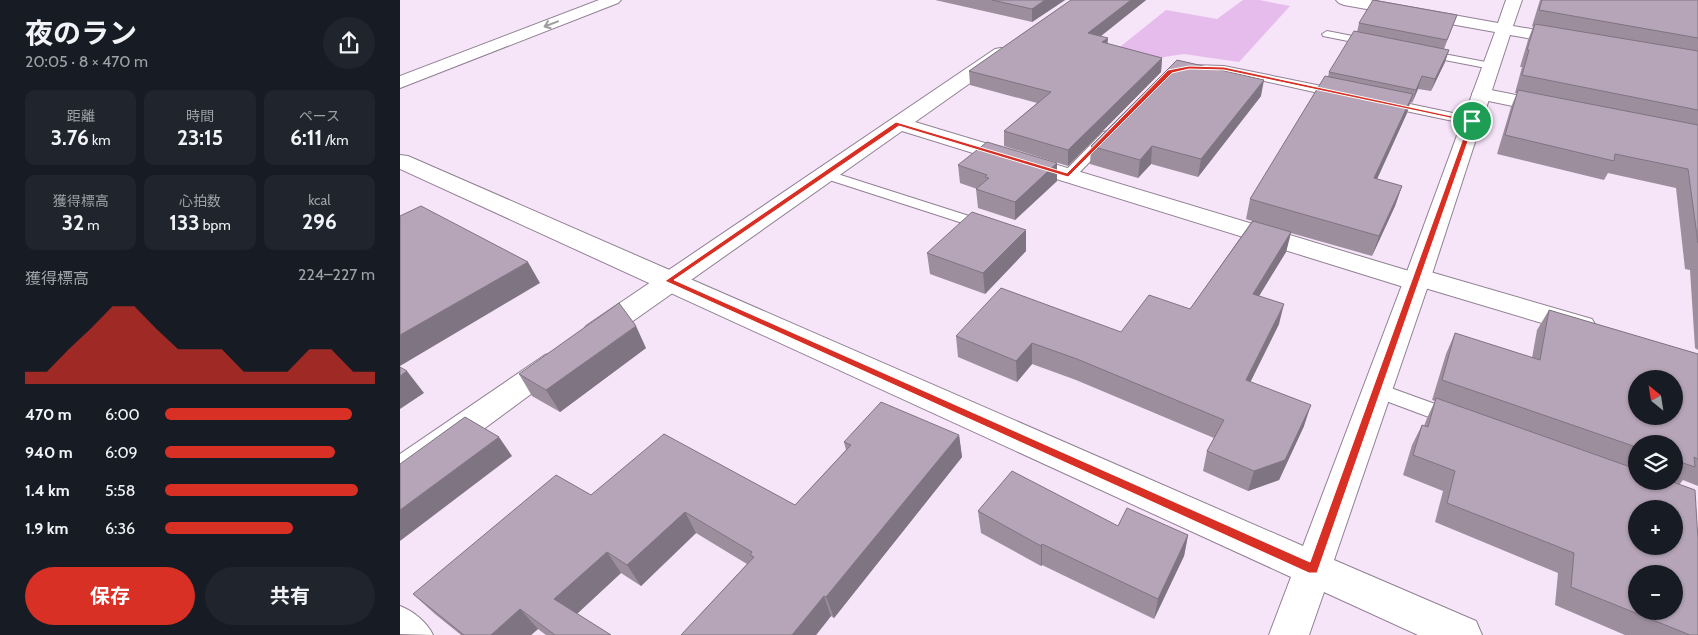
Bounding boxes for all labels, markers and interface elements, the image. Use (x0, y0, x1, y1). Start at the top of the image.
text: 夜のラン (25, 16, 137, 50)
button: share (323, 17, 375, 69)
one-way arrow (544, 20, 559, 29)
text: 20:05 · 8 × 470 m (25, 52, 148, 71)
pin (1451, 100, 1493, 142)
text: 距離 (67, 107, 95, 125)
text: 時間 (186, 107, 214, 125)
text: ペース (299, 107, 340, 125)
icon: arrive (1458, 107, 1486, 135)
text: 3.76 (51, 125, 89, 150)
text: 23:15 (177, 125, 223, 150)
text: 6:11 (290, 125, 322, 150)
text: km (89, 131, 111, 149)
text: /km (322, 131, 348, 149)
text: kcal (308, 191, 331, 209)
text: 獲得標高 (53, 192, 109, 210)
text: 心拍数 (179, 192, 221, 210)
text: 296 (302, 209, 337, 234)
text: 32 (62, 210, 84, 235)
text: 133 (169, 210, 200, 235)
text: m (84, 216, 100, 234)
text: bpm (200, 216, 231, 234)
text: 224–227 m (298, 265, 375, 284)
text: 獲得標高 (25, 269, 89, 288)
north arrow (1628, 370, 1682, 425)
map controls (1628, 370, 1683, 620)
text: 470 m (25, 405, 72, 424)
text: 6:00 (105, 405, 140, 424)
button: layers (1628, 435, 1683, 490)
text: 940 m (25, 443, 73, 462)
text: 6:09 (105, 443, 138, 462)
text: 1.4 km (25, 481, 70, 500)
text: 5:58 (105, 481, 135, 500)
button: + (1628, 500, 1683, 555)
text: 1.9 km (25, 519, 68, 538)
text: 6:36 (105, 519, 135, 538)
button: − (1628, 565, 1683, 620)
button: 保存 (25, 567, 195, 625)
button: 共有 (205, 567, 375, 625)

